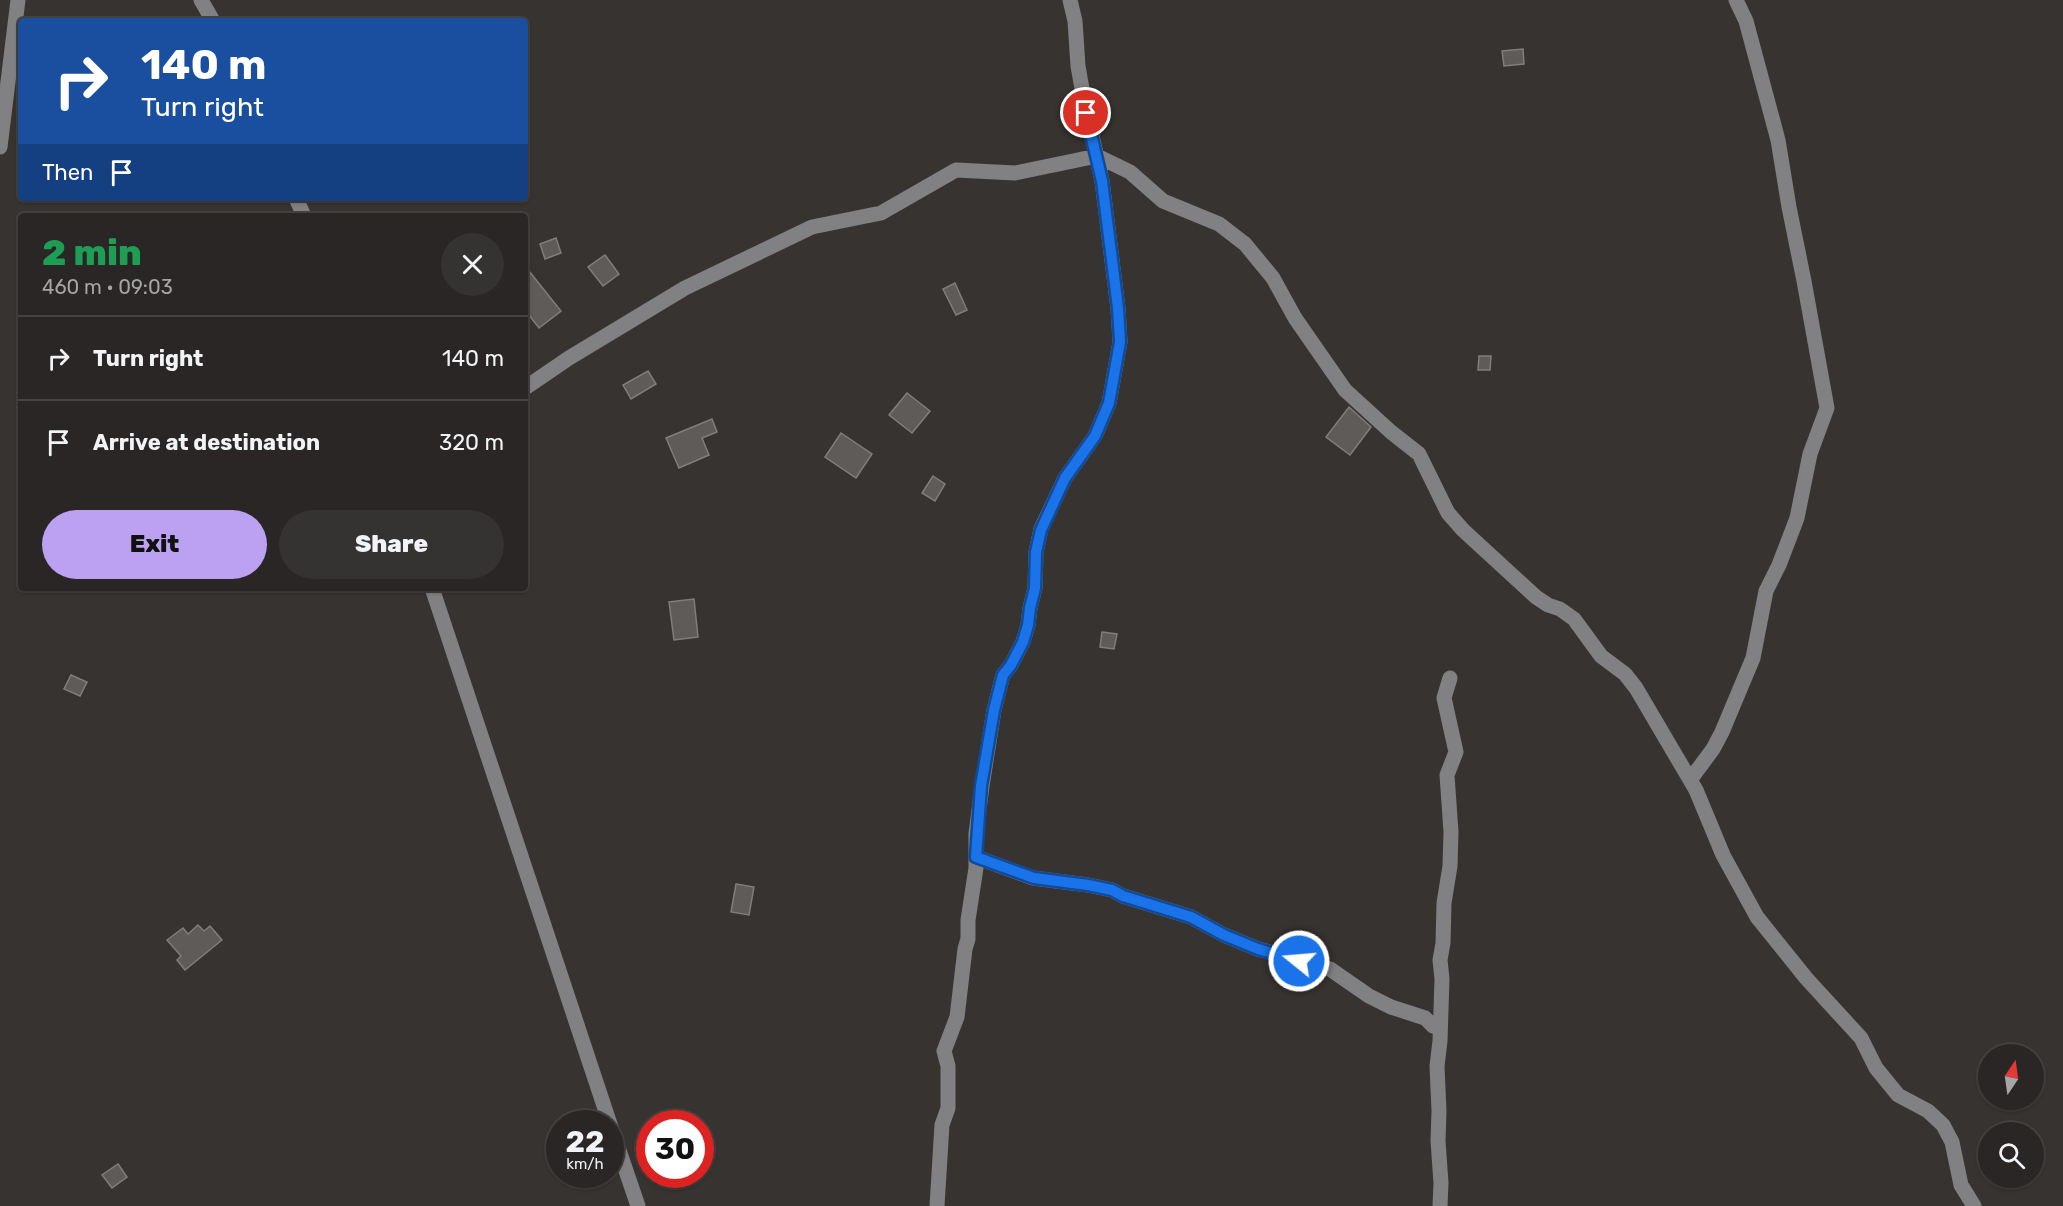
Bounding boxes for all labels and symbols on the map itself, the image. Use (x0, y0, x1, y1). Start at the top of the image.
pin (1060, 87, 1111, 138)
position arrow (1267, 929, 1331, 993)
north arrow (1978, 1044, 2044, 1110)
speed limit sign: 30 (636, 1110, 714, 1188)

